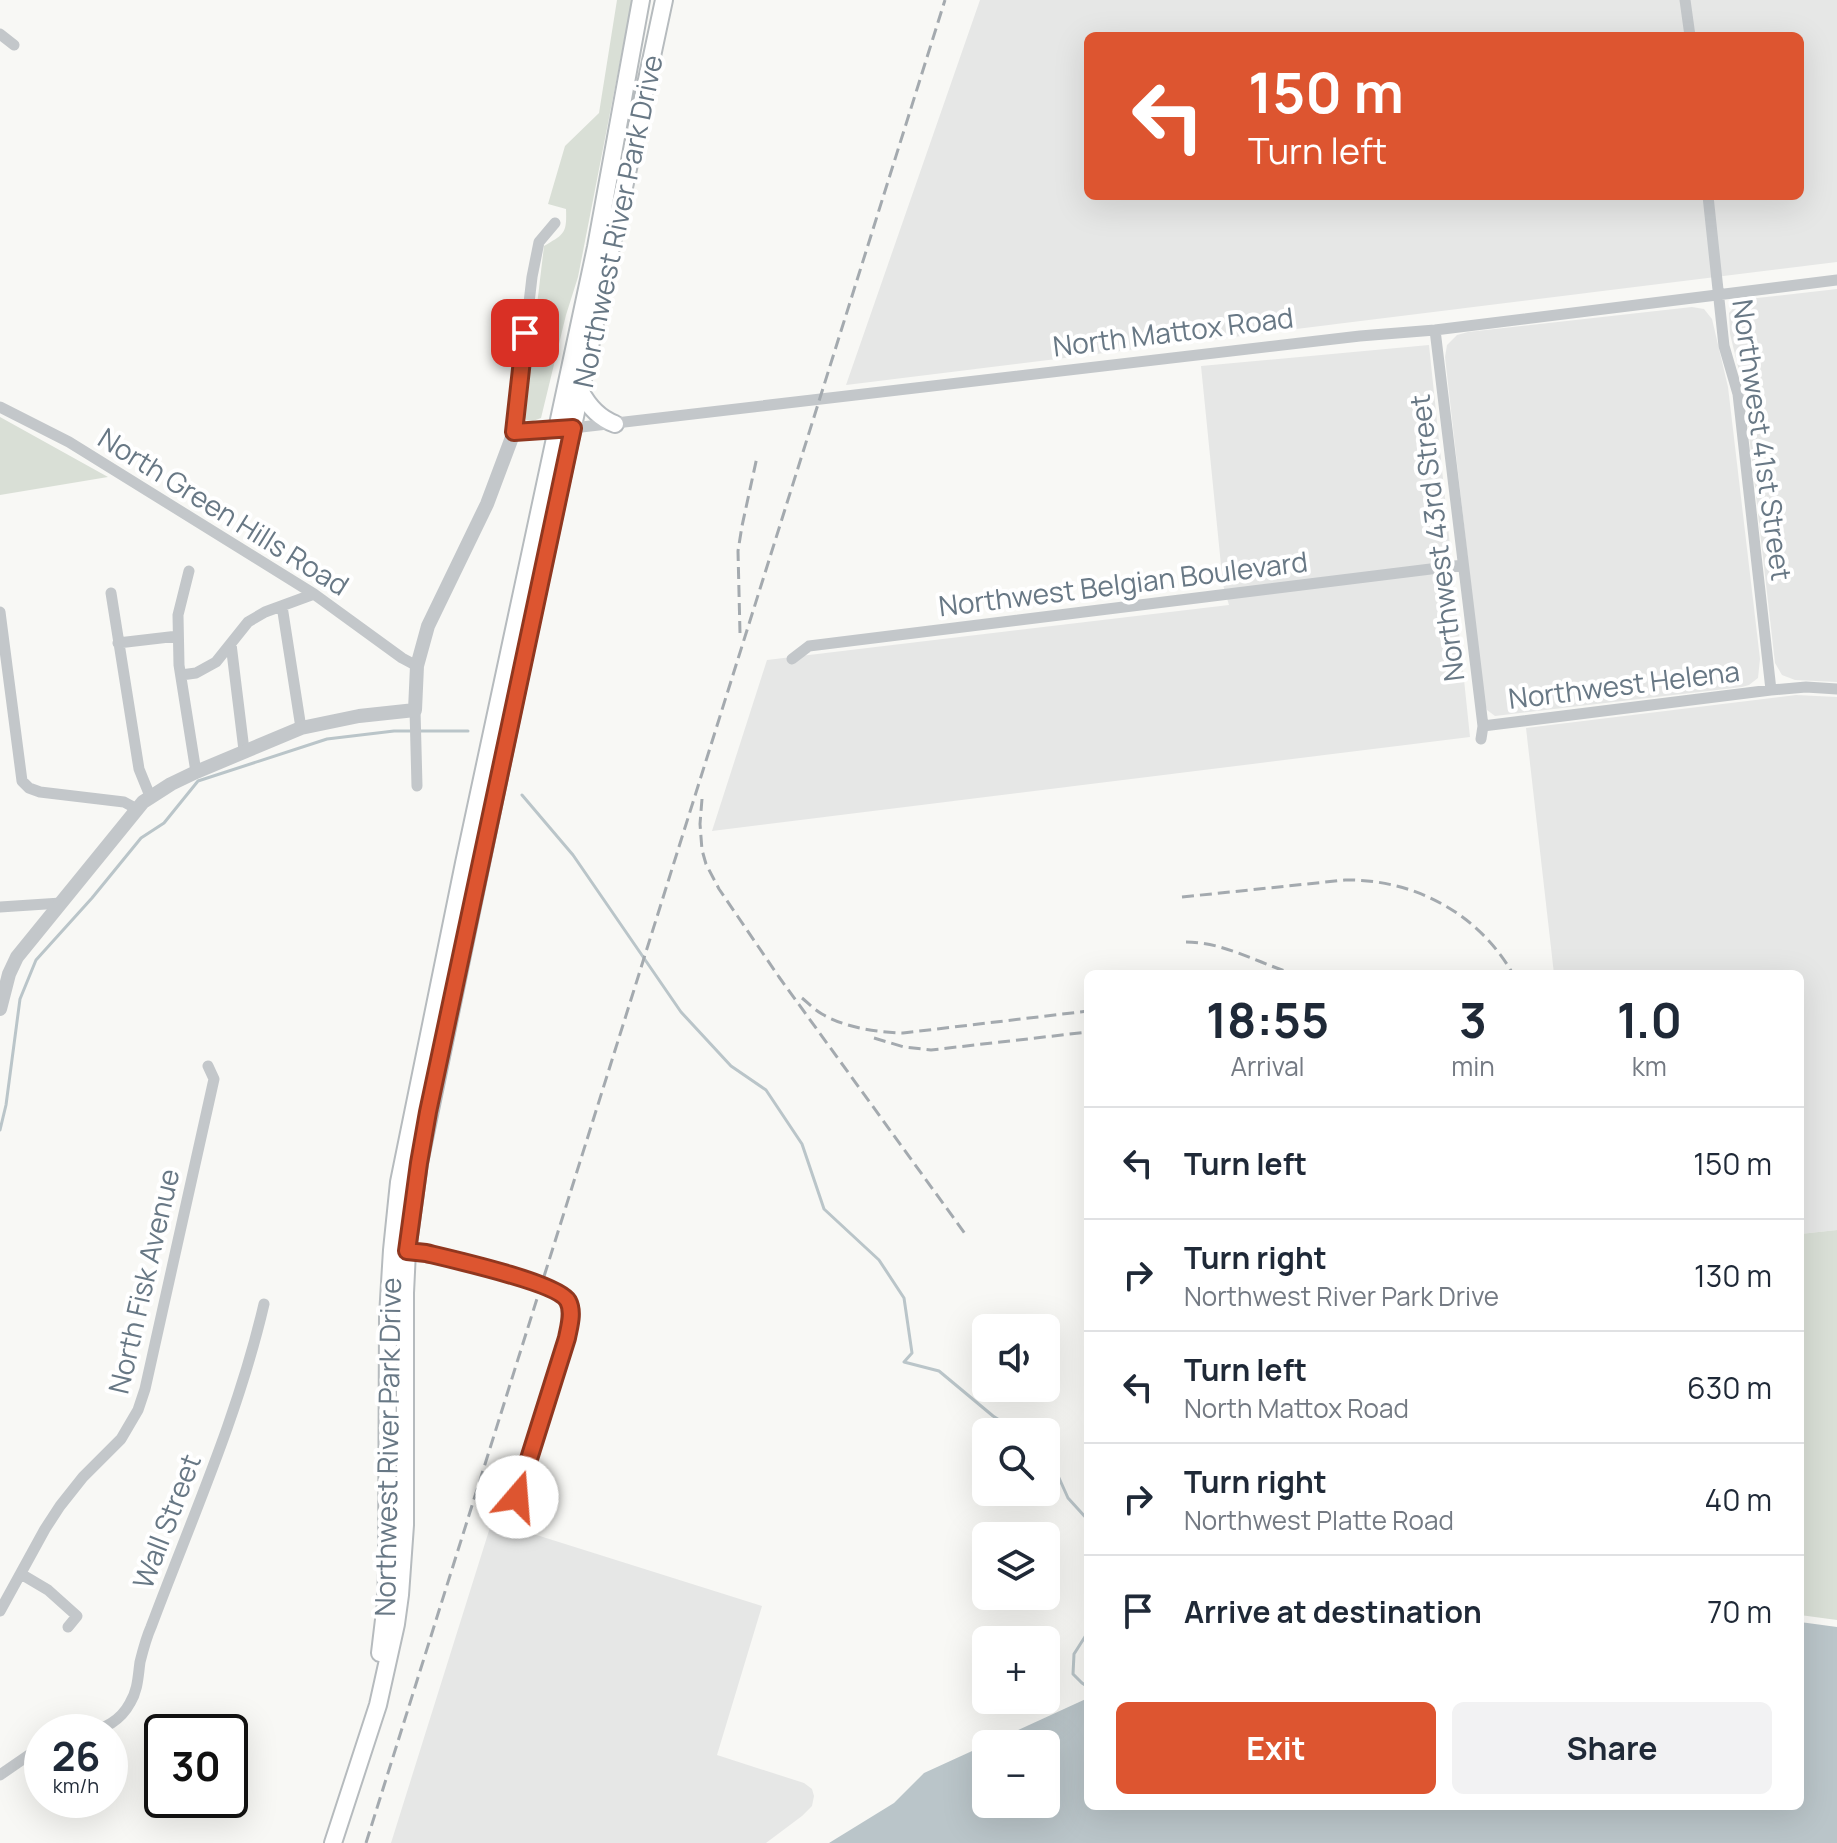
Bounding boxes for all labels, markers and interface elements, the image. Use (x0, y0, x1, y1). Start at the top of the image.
street label: Northwest River Park Drive (563, 51, 671, 391)
text: 150 m (1248, 53, 1404, 130)
icon: left (1116, 64, 1220, 168)
text: Turn left (1248, 126, 1387, 175)
street label: North Mattox Road (1051, 297, 1295, 365)
street label: Northwest 41st Street (1724, 297, 1802, 583)
pin (491, 299, 559, 367)
icon: arrive (503, 311, 547, 355)
street label: Northwest 43rd Street (1400, 392, 1472, 684)
street label: North Green Hills Road (91, 418, 357, 604)
street label: Northwest Belgian Boulevard (936, 542, 1310, 624)
street label: Northwest Helena (1506, 651, 1742, 717)
text: 18:55 (1206, 987, 1329, 1052)
text: 3 (1459, 987, 1487, 1052)
text: 1.0 (1617, 987, 1682, 1052)
text: Arrival (1230, 1048, 1305, 1084)
text: min (1451, 1048, 1495, 1084)
text: km (1632, 1048, 1667, 1084)
icon: left (1116, 1141, 1160, 1185)
text: Turn left (1184, 1143, 1307, 1184)
text: 150 m (1693, 1143, 1772, 1184)
street label: North Fisk Avenue (99, 1165, 187, 1397)
text: Turn right (1184, 1237, 1327, 1278)
icon: right (1116, 1253, 1160, 1297)
text: 130 m (1694, 1255, 1772, 1296)
street label: Northwest River Park Drive (365, 1277, 409, 1617)
text: Northwest River Park Drive (1184, 1278, 1499, 1314)
map controls (972, 1314, 1060, 1818)
button: sound (972, 1314, 1060, 1402)
text: Turn left (1184, 1349, 1307, 1390)
icon: left (1116, 1365, 1160, 1409)
text: 630 m (1687, 1367, 1772, 1408)
text: North Mattox Road (1184, 1390, 1409, 1426)
button: search (972, 1418, 1060, 1506)
street label: Wall Street (123, 1448, 209, 1594)
position arrow (475, 1455, 559, 1539)
text: Turn right (1184, 1461, 1327, 1502)
icon: right (1116, 1477, 1160, 1521)
text: 40 m (1705, 1479, 1772, 1520)
text: Northwest Platte Road (1184, 1502, 1454, 1538)
button: layers (972, 1522, 1060, 1610)
icon: arrive (1116, 1589, 1160, 1633)
text: Arrive at destination (1184, 1591, 1482, 1632)
text: 70 m (1707, 1591, 1772, 1632)
button: + (972, 1626, 1060, 1714)
button: Exit (1116, 1702, 1436, 1794)
button: Share (1452, 1702, 1772, 1794)
speed limit sign: 30 (144, 1714, 248, 1818)
text: 26 (52, 1728, 100, 1783)
button: − (972, 1730, 1060, 1818)
text: km/h (53, 1772, 99, 1799)

